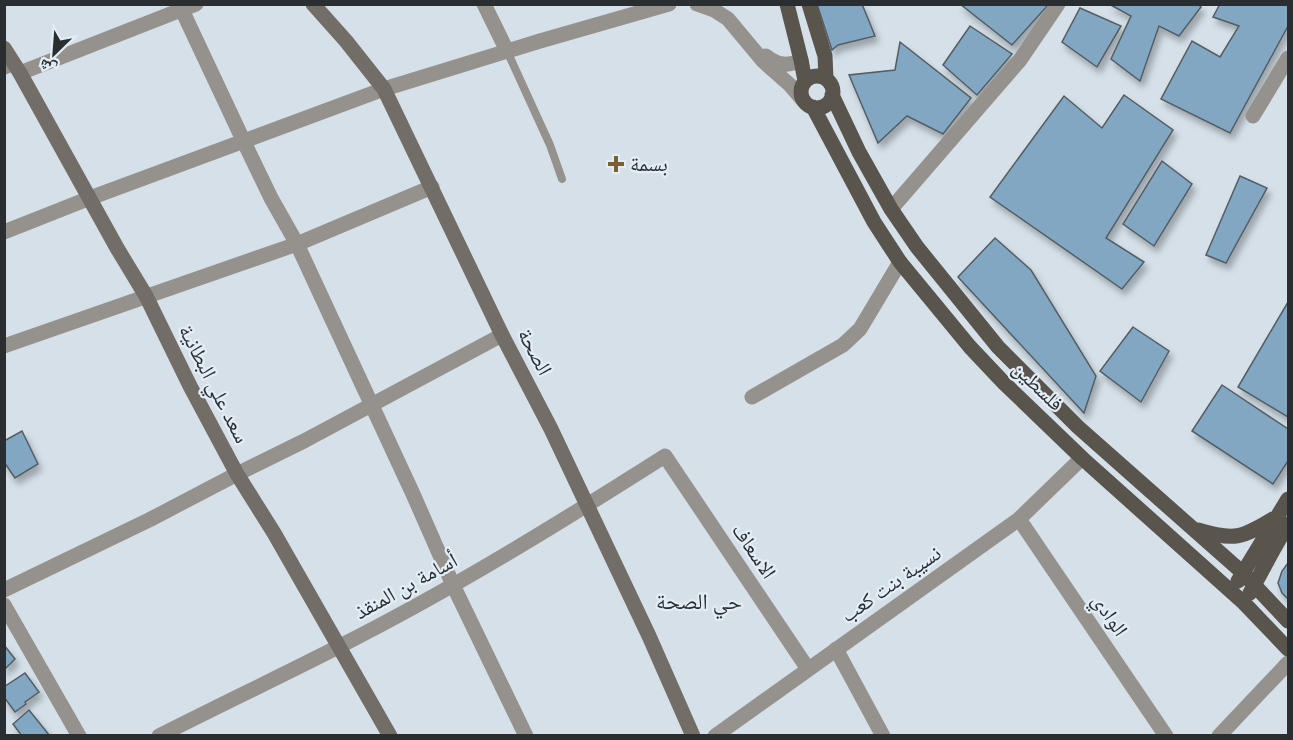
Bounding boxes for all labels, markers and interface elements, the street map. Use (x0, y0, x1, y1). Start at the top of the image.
north arrow (24, 24, 84, 84)
text: ش (36, 55, 60, 79)
place label: بسمة (630, 152, 668, 176)
marker: بسمة (607, 155, 625, 173)
street label: سعد علي البطانية (170, 321, 254, 449)
street label: الصحة (513, 325, 557, 379)
street label: فلسطين (1007, 356, 1068, 417)
street label: الاسعاف (727, 519, 781, 583)
street label: نسيبة بنت كعب (836, 541, 946, 627)
street label: أسامة بن المنقذ (350, 547, 462, 625)
district label: حي الصحة (656, 589, 742, 619)
street label: الوادي (1084, 589, 1133, 643)

